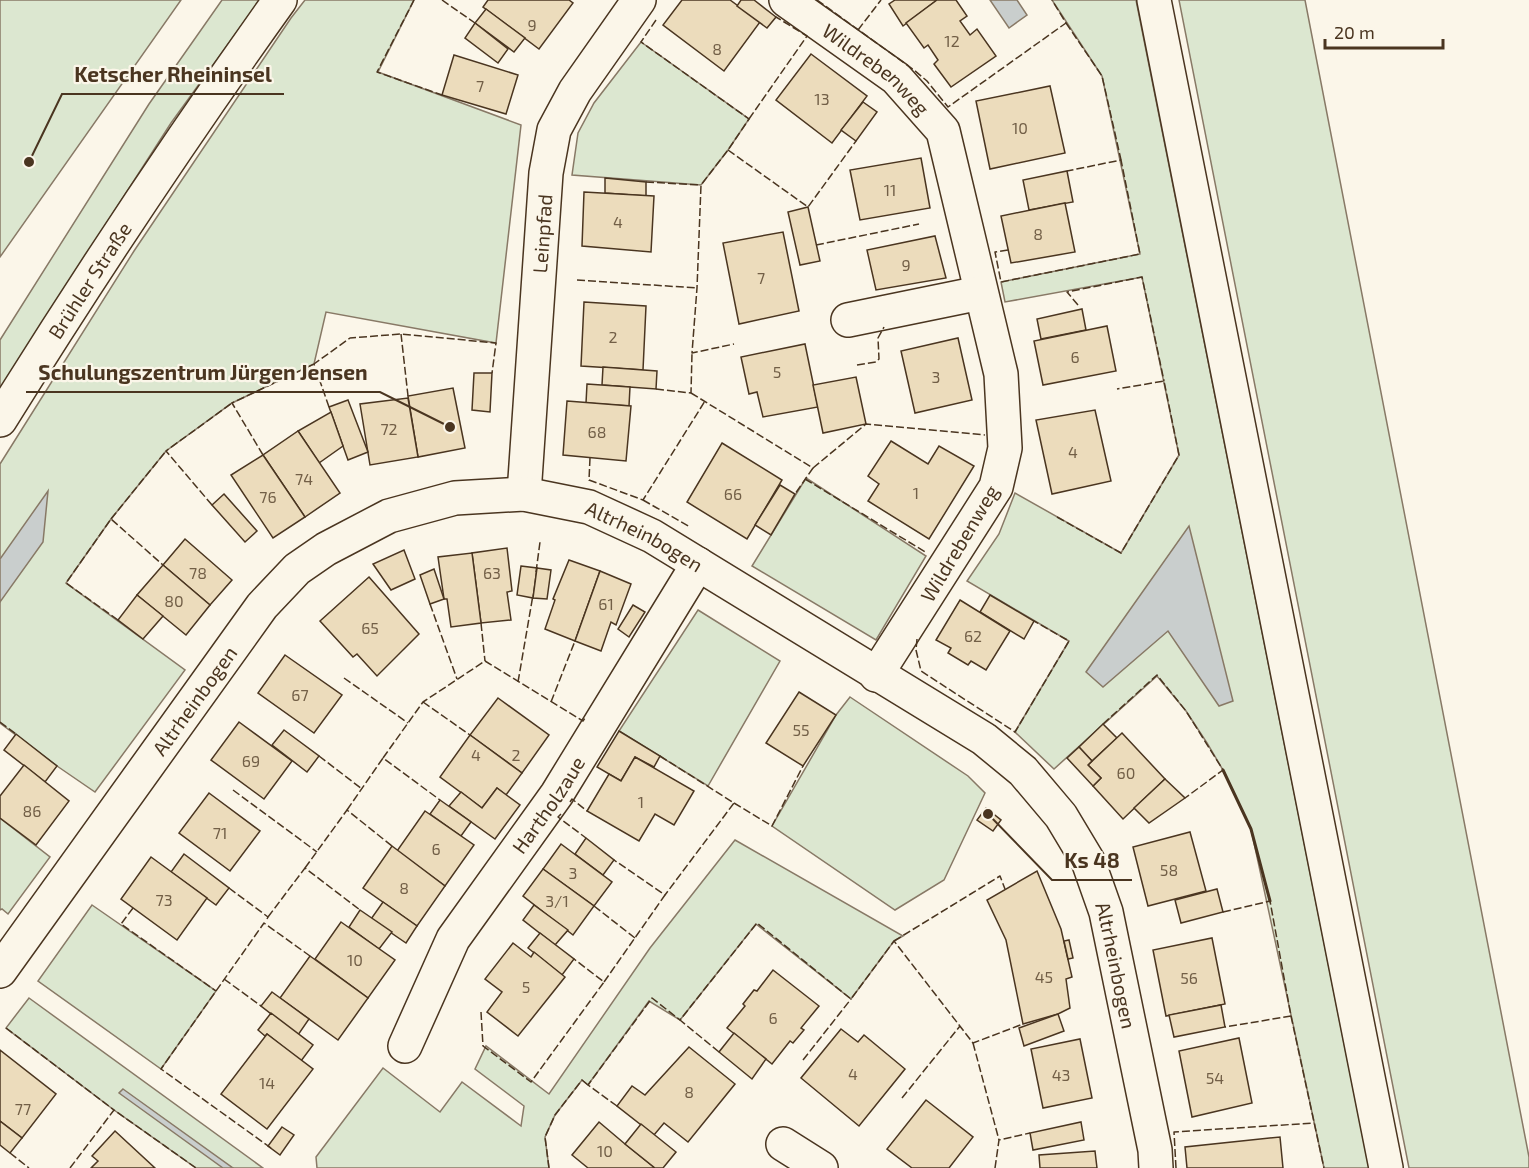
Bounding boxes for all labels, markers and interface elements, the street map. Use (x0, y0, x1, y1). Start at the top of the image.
scale bar (1325, 12, 1444, 50)
house number: 9 (527, 15, 537, 34)
street label: Wildrebenweg (818, 18, 935, 120)
text: 20 m (1334, 21, 1375, 43)
house number: 12 (944, 31, 960, 50)
house number: 8 (712, 39, 722, 58)
callout: Ketscher Rheininsel (62, 55, 284, 94)
text: Ketscher Rheininsel (74, 61, 272, 86)
house number: 7 (476, 76, 484, 95)
house number: 13 (814, 89, 830, 108)
house number: 10 (1012, 118, 1028, 137)
house number: 11 (884, 180, 896, 199)
street label: Leinpfad (527, 193, 557, 274)
house number: 4 (613, 212, 623, 231)
street label: Brühler Straße (43, 217, 136, 343)
house number: 8 (1033, 224, 1043, 243)
house number: 9 (901, 255, 911, 274)
house number: 7 (757, 268, 765, 287)
house number: 2 (609, 327, 618, 346)
house number: 6 (1070, 347, 1080, 366)
callout: Schulungszentrum Jürgen Jensen (26, 353, 380, 392)
text: Schulungszentrum Jürgen Jensen (38, 359, 368, 384)
house number: 5 (773, 362, 781, 381)
house number: 3 (932, 367, 940, 386)
house number: 72 (380, 419, 398, 438)
house number: 68 (588, 422, 606, 441)
house number: 4 (1068, 442, 1078, 461)
house number: 74 (295, 469, 313, 488)
street label: Wildrebenweg (915, 480, 1003, 606)
house number: 1 (913, 483, 919, 502)
house number: 66 (724, 484, 742, 503)
house number: 76 (259, 487, 277, 506)
street label: Altrheinbogen (582, 495, 708, 576)
house number: 78 (189, 563, 207, 582)
house number: 63 (483, 563, 501, 582)
house number: 80 (164, 591, 184, 610)
house number: 61 (598, 594, 614, 613)
house number: 65 (361, 618, 379, 637)
house number: 62 (964, 626, 982, 645)
street label: Altrheinbogen (147, 641, 242, 760)
house number: 67 (291, 685, 309, 704)
house number: 55 (792, 720, 810, 739)
house number: 4 (471, 745, 481, 764)
house number: 2 (512, 745, 521, 764)
house number: 69 (242, 751, 260, 770)
street label: Hartholzaue (507, 752, 589, 858)
house number: 60 (1117, 763, 1135, 782)
house number: 1 (638, 792, 644, 811)
house number: 86 (23, 801, 41, 820)
house number: 71 (213, 823, 227, 842)
house number: 6 (431, 839, 441, 858)
callout: Ks 48 (1052, 841, 1132, 880)
text: Ks 48 (1064, 847, 1120, 872)
house number: 58 (1160, 860, 1178, 879)
house number: 3 (569, 863, 577, 882)
house number: 8 (399, 878, 409, 897)
house number: 73 (155, 890, 173, 909)
house number: 3/1 (545, 891, 569, 910)
street label: Altrheinbogen (1091, 898, 1142, 1031)
house number: 10 (347, 950, 363, 969)
house number: 45 (1035, 967, 1053, 986)
house number: 56 (1180, 968, 1198, 987)
house number: 5 (522, 977, 530, 996)
house number: 6 (768, 1008, 778, 1027)
house number: 4 (848, 1064, 858, 1083)
house number: 43 (1052, 1065, 1070, 1084)
house number: 54 (1206, 1068, 1224, 1087)
house number: 14 (259, 1073, 275, 1092)
house number: 8 (684, 1082, 694, 1101)
house number: 77 (15, 1099, 31, 1118)
house number: 10 (597, 1141, 613, 1160)

